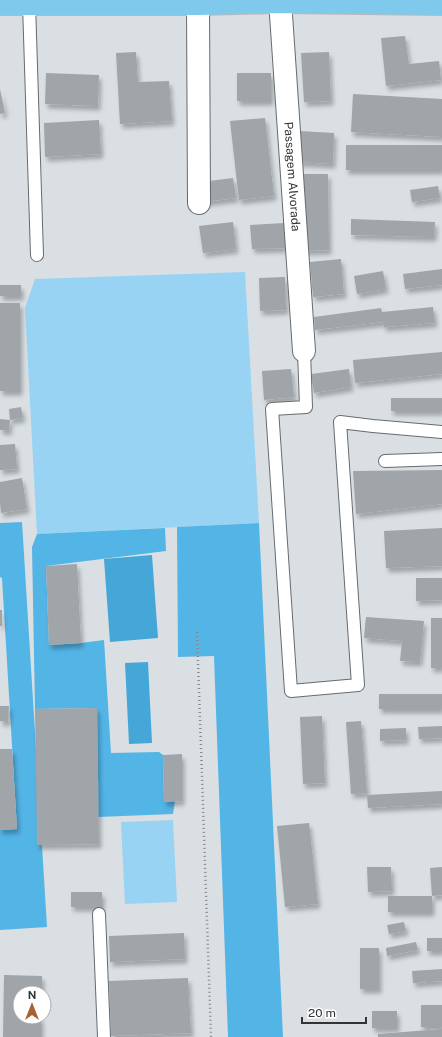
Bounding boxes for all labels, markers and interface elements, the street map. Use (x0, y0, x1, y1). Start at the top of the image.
street label: Passagem Alvorada (281, 121, 303, 232)
north arrow (12, 985, 52, 1025)
text: N (28, 989, 36, 1001)
scale bar (302, 999, 366, 1025)
text: 20 m (308, 1006, 336, 1020)

